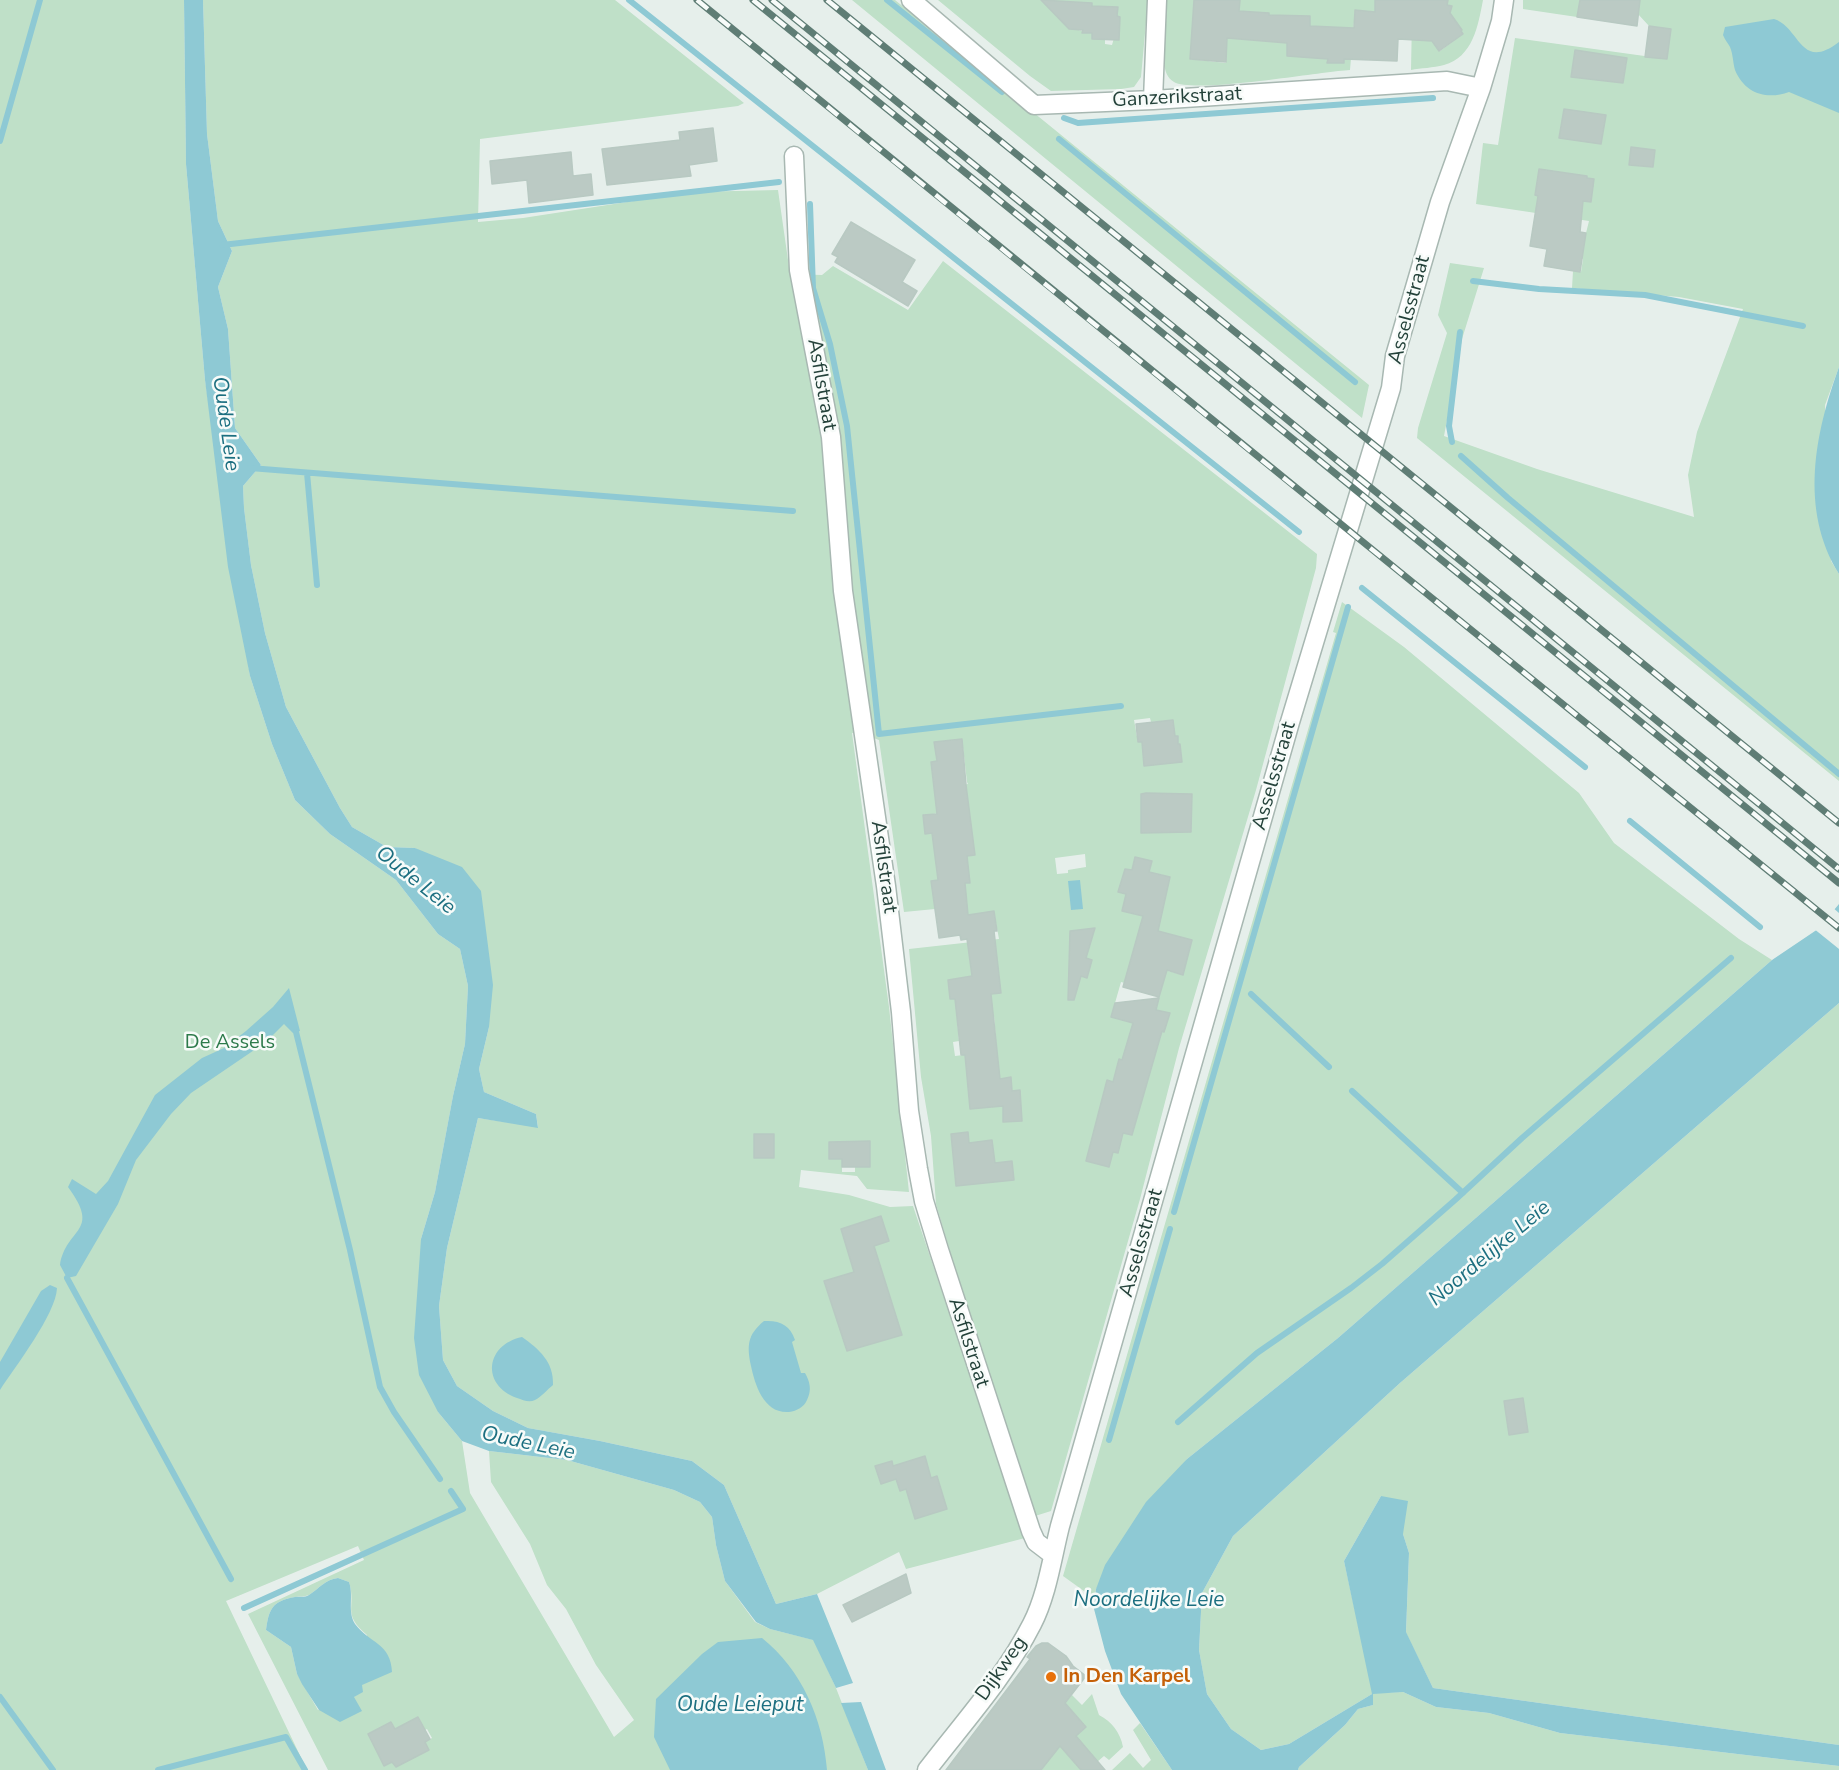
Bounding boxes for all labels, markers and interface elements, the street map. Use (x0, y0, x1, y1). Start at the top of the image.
street label: Ganzerikstraat (1112, 83, 1242, 113)
street label: Asselsstraat (1384, 253, 1436, 367)
street label: Asfilstraat (801, 337, 841, 433)
water label: Oude Leie (206, 375, 244, 473)
street label: Asselsstraat (1248, 719, 1302, 833)
street label: Asfilstraat (865, 819, 901, 915)
water label: Oude Leie (370, 841, 460, 921)
park label: De Assels (185, 1031, 275, 1055)
street label: Asselsstraat (1115, 1186, 1169, 1300)
water label: Noordelijke Leie (1424, 1196, 1556, 1312)
street label: Asfilstraat (942, 1295, 994, 1391)
water label: Oude Leie (479, 1422, 577, 1466)
water label: Noordelijke Leie (1073, 1588, 1225, 1614)
street label: Dijkweg (971, 1632, 1033, 1706)
place label: In Den Karpel (1063, 1665, 1190, 1689)
marker: In Den Karpel (1044, 1670, 1058, 1684)
water label: Oude Leieput (677, 1693, 803, 1719)

